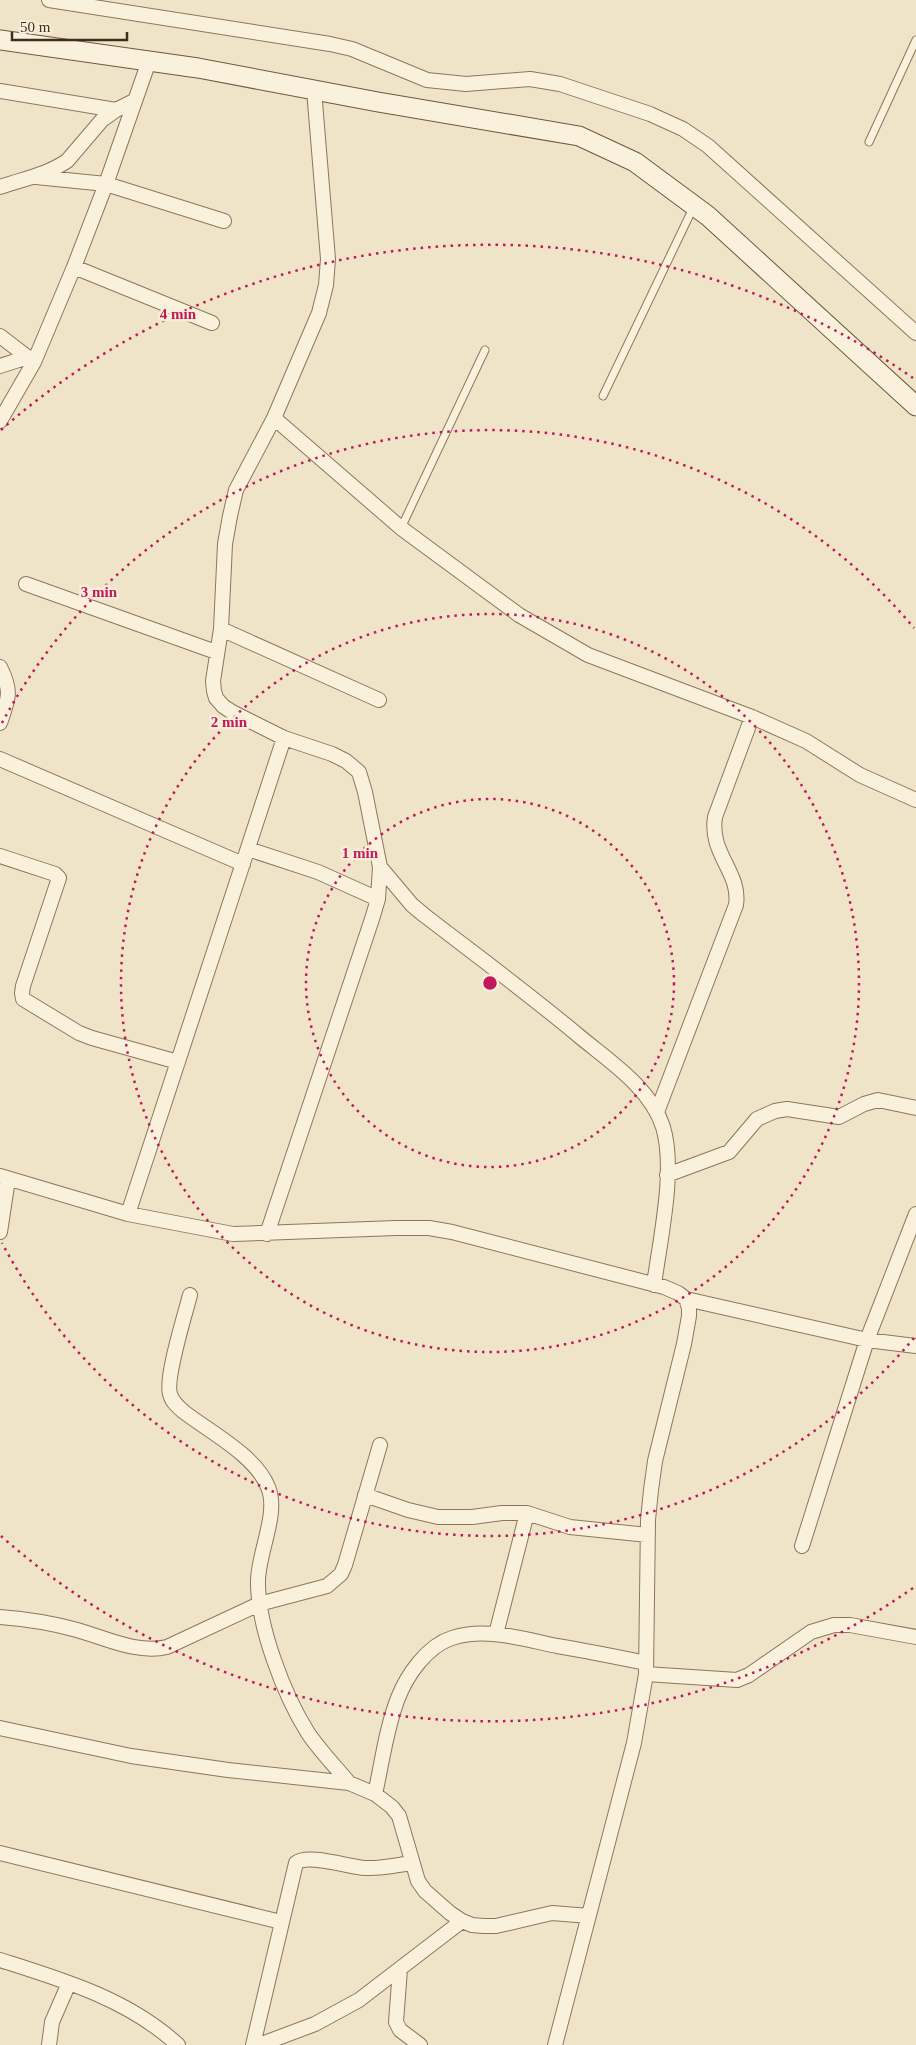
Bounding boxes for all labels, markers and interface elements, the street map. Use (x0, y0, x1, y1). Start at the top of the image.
scale bar (12, 10, 128, 42)
text: 50 m (20, 19, 51, 35)
text: 4 min (160, 306, 197, 322)
text: 3 min (81, 584, 118, 600)
text: 2 min (211, 714, 248, 730)
text: 1 min (342, 845, 379, 861)
centre of rings (481, 974, 499, 992)

